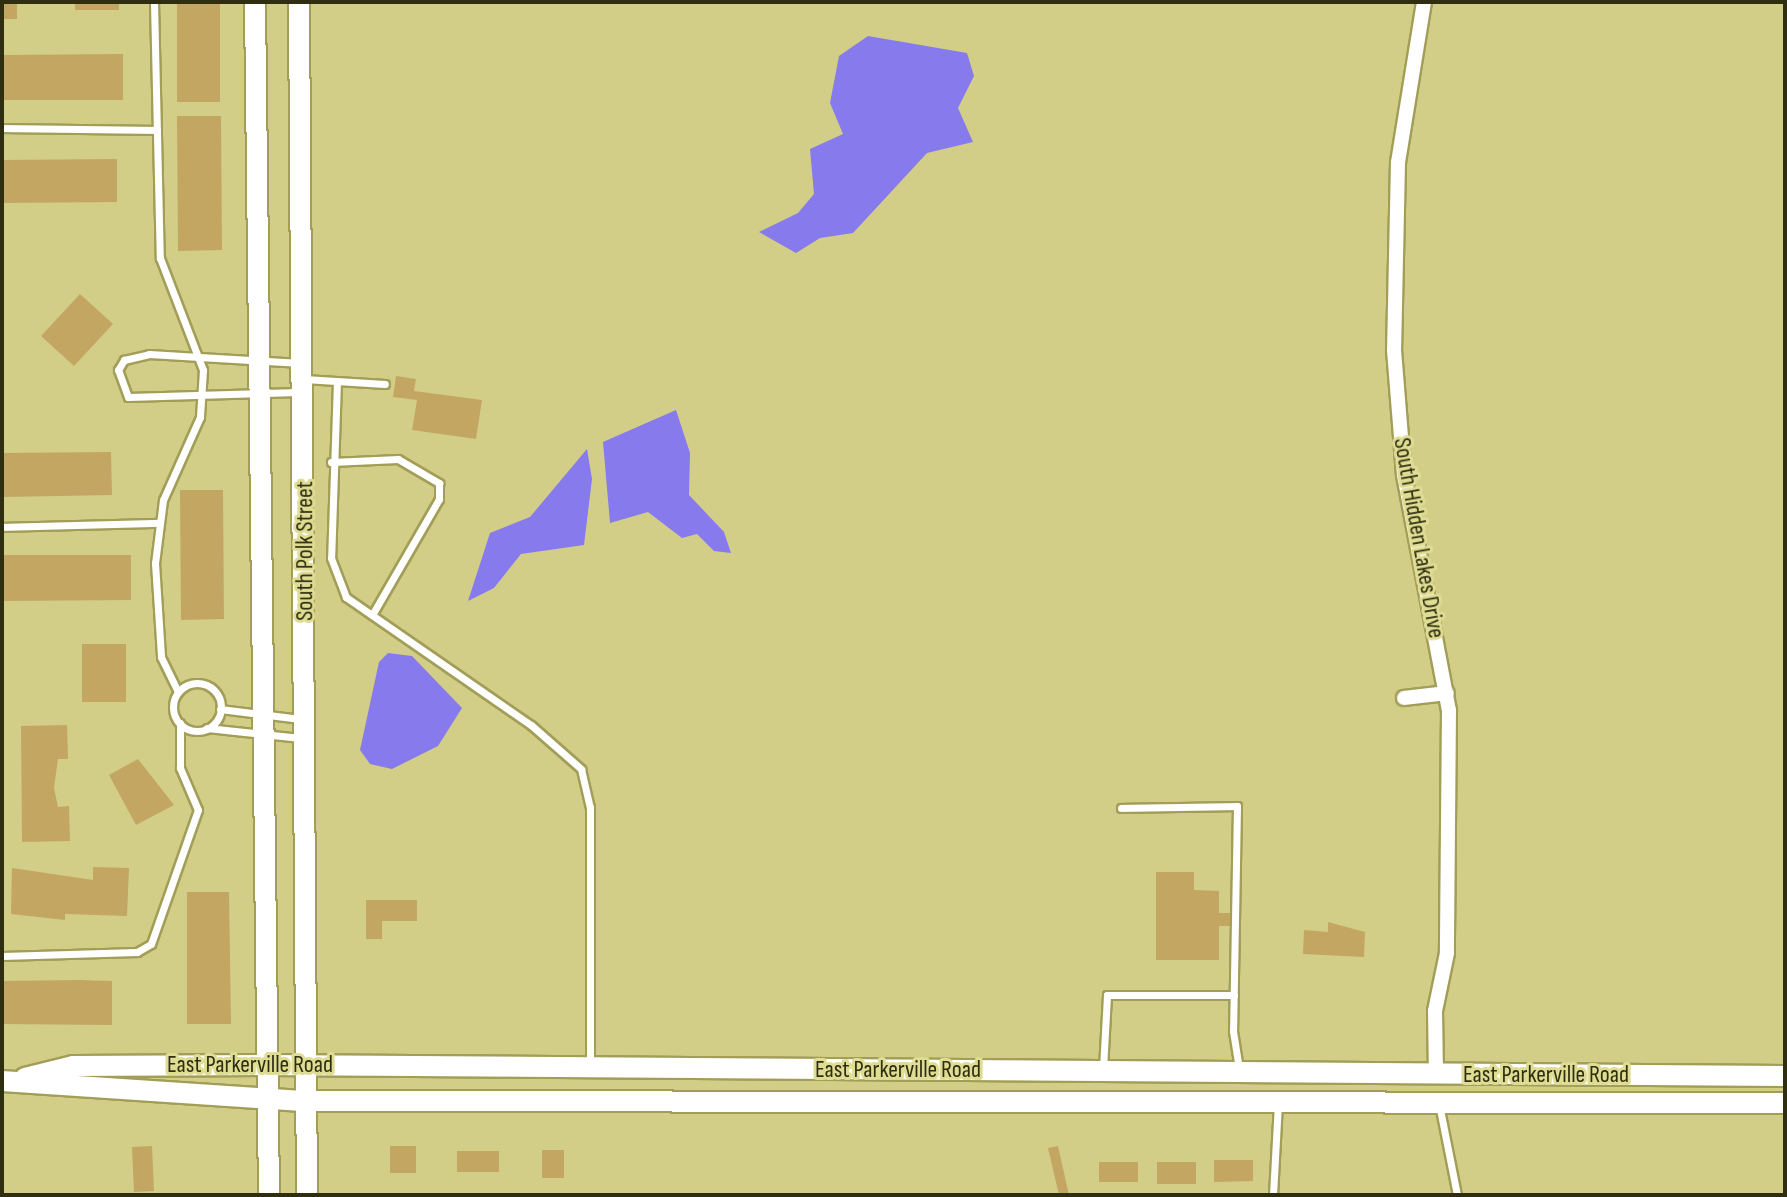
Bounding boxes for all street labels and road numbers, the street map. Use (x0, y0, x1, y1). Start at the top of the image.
street label: South Hidden Lakes Drive (1387, 436, 1451, 640)
street label: South Polk Street (291, 481, 319, 621)
street label: East Parkerville Road (167, 1051, 333, 1079)
street label: East Parkerville Road (815, 1056, 981, 1084)
street label: East Parkerville Road (1463, 1061, 1629, 1089)

